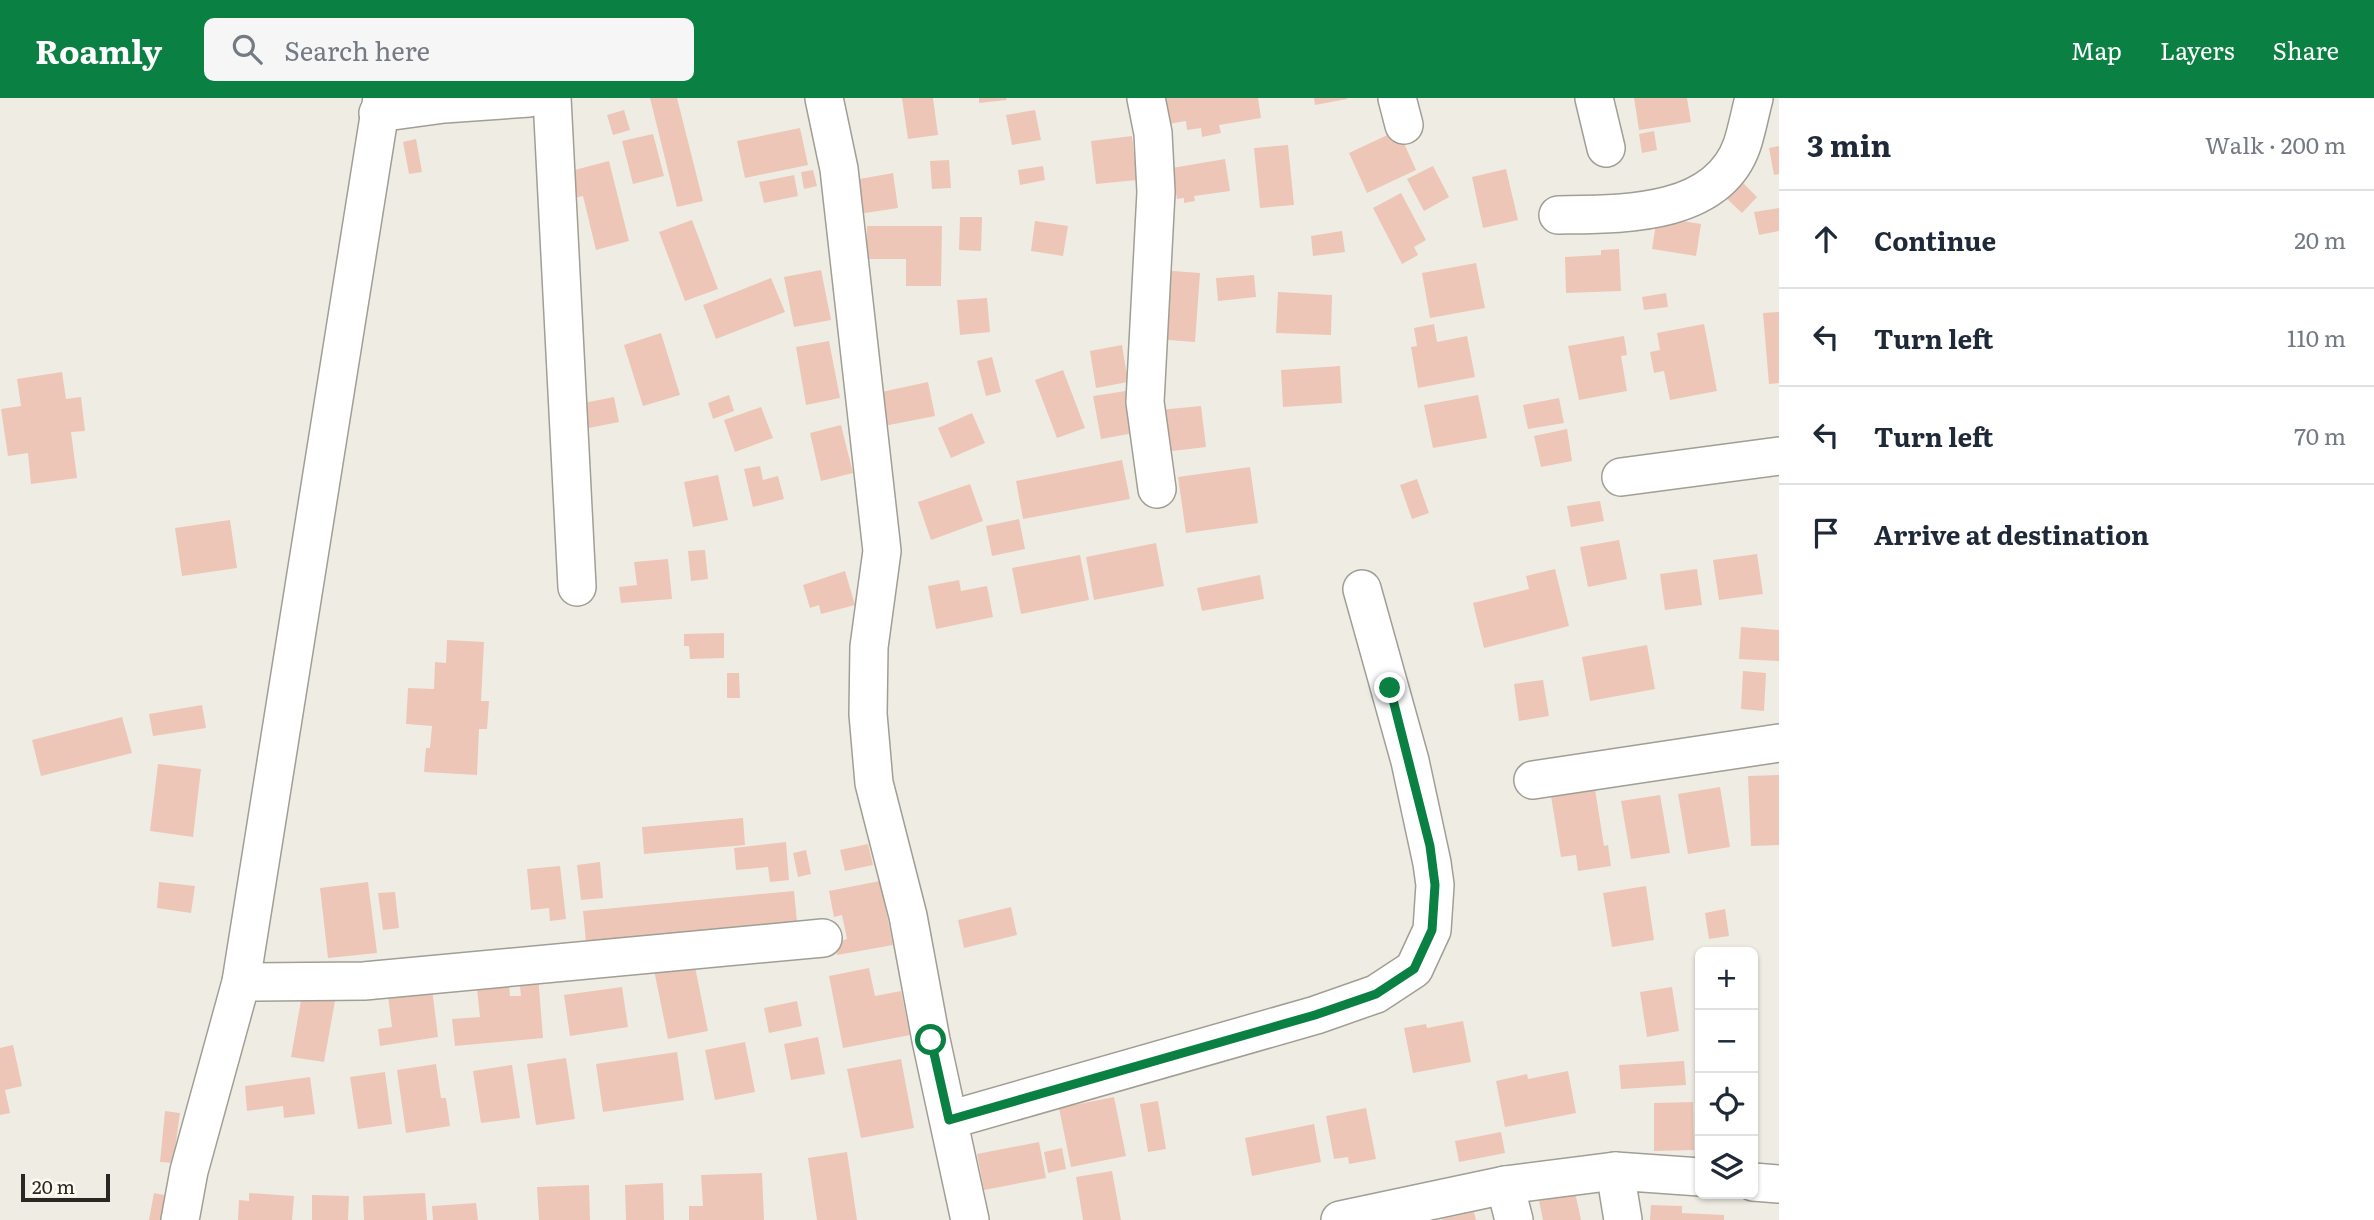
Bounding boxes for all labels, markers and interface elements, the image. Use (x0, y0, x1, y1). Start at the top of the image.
search box (204, 18, 694, 81)
text: Roamly (35, 25, 162, 74)
icon: search (228, 30, 266, 68)
text: Search here (284, 30, 430, 69)
text: Map (2071, 32, 2122, 67)
text: Layers (2160, 32, 2234, 67)
text: Share (2272, 32, 2339, 67)
text: 3 min (1807, 122, 1891, 166)
text: Walk · 200 m (2205, 127, 2346, 161)
icon: ahead (1807, 220, 1845, 258)
text: Continue (1874, 220, 1996, 259)
text: 20 m (2294, 222, 2346, 256)
icon: left (1807, 318, 1845, 356)
text: Turn left (1874, 318, 1993, 357)
text: 110 m (2287, 320, 2346, 354)
icon: left (1807, 416, 1845, 454)
text: Turn left (1874, 416, 1993, 455)
text: 70 m (2294, 418, 2346, 452)
icon: arrive (1807, 514, 1845, 552)
text: Arrive at destination (1874, 514, 2149, 553)
route end (1374, 672, 1405, 703)
map controls (1695, 947, 1758, 1199)
button: + (1695, 947, 1758, 1010)
button: − (1695, 1010, 1758, 1073)
route start (915, 1024, 946, 1055)
button: locate (1695, 1073, 1758, 1136)
button: layers (1695, 1136, 1758, 1199)
scale bar (21, 1171, 110, 1203)
text: 20 m (32, 1172, 75, 1200)

